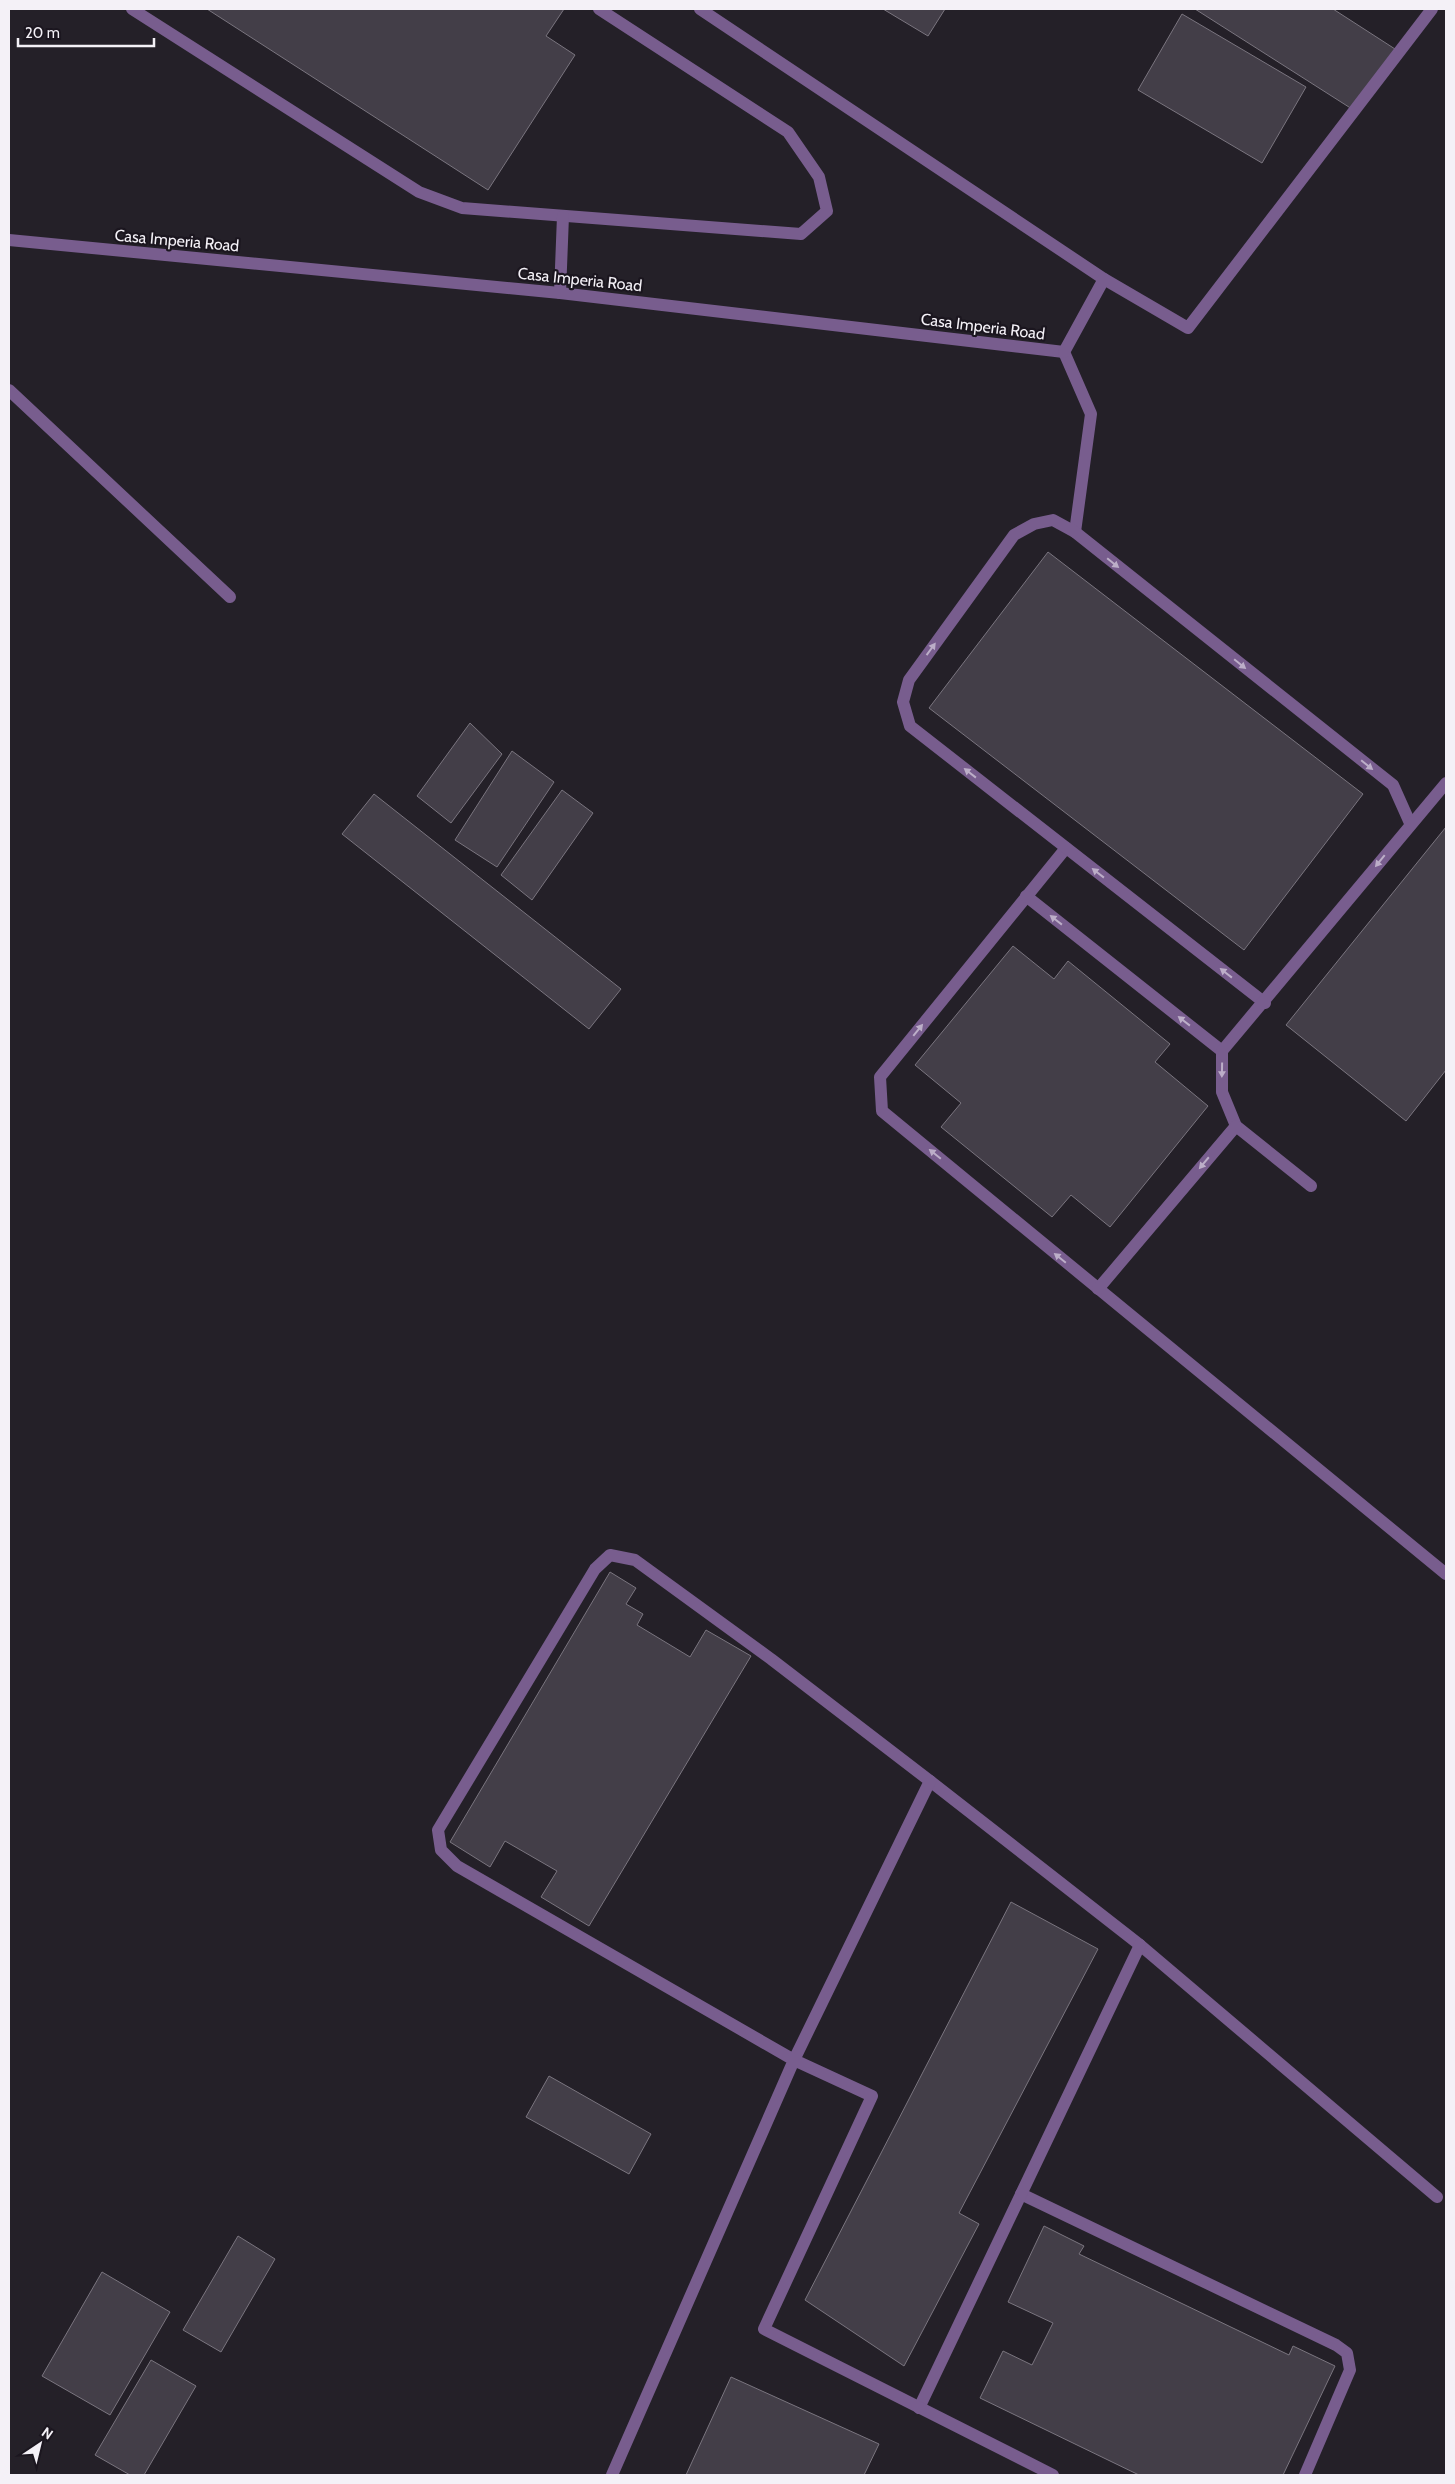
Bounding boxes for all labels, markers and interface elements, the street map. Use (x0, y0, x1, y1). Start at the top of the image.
scale bar (18, 15, 154, 47)
text: 20 m (25, 24, 60, 42)
street label: Casa Imperia Road (114, 226, 240, 255)
street label: Casa Imperia Road (517, 264, 643, 295)
street label: Casa Imperia Road (920, 309, 1046, 344)
one-way arrow (1106, 557, 1119, 568)
one-way arrow (926, 642, 936, 656)
one-way arrow (1233, 658, 1246, 669)
one-way arrow (1360, 759, 1373, 770)
one-way arrow (964, 768, 977, 779)
one-way arrow (1374, 855, 1385, 868)
one-way arrow (1091, 868, 1105, 878)
one-way arrow (1050, 915, 1063, 926)
one-way arrow (1220, 967, 1233, 978)
one-way arrow (1178, 1015, 1191, 1026)
one-way arrow (912, 1024, 923, 1037)
one-way arrow (1218, 1063, 1226, 1079)
one-way arrow (929, 1149, 942, 1160)
one-way arrow (1199, 1156, 1210, 1169)
one-way arrow (1054, 1252, 1067, 1263)
north arrow (15, 2419, 65, 2469)
text: N (38, 2423, 57, 2444)

